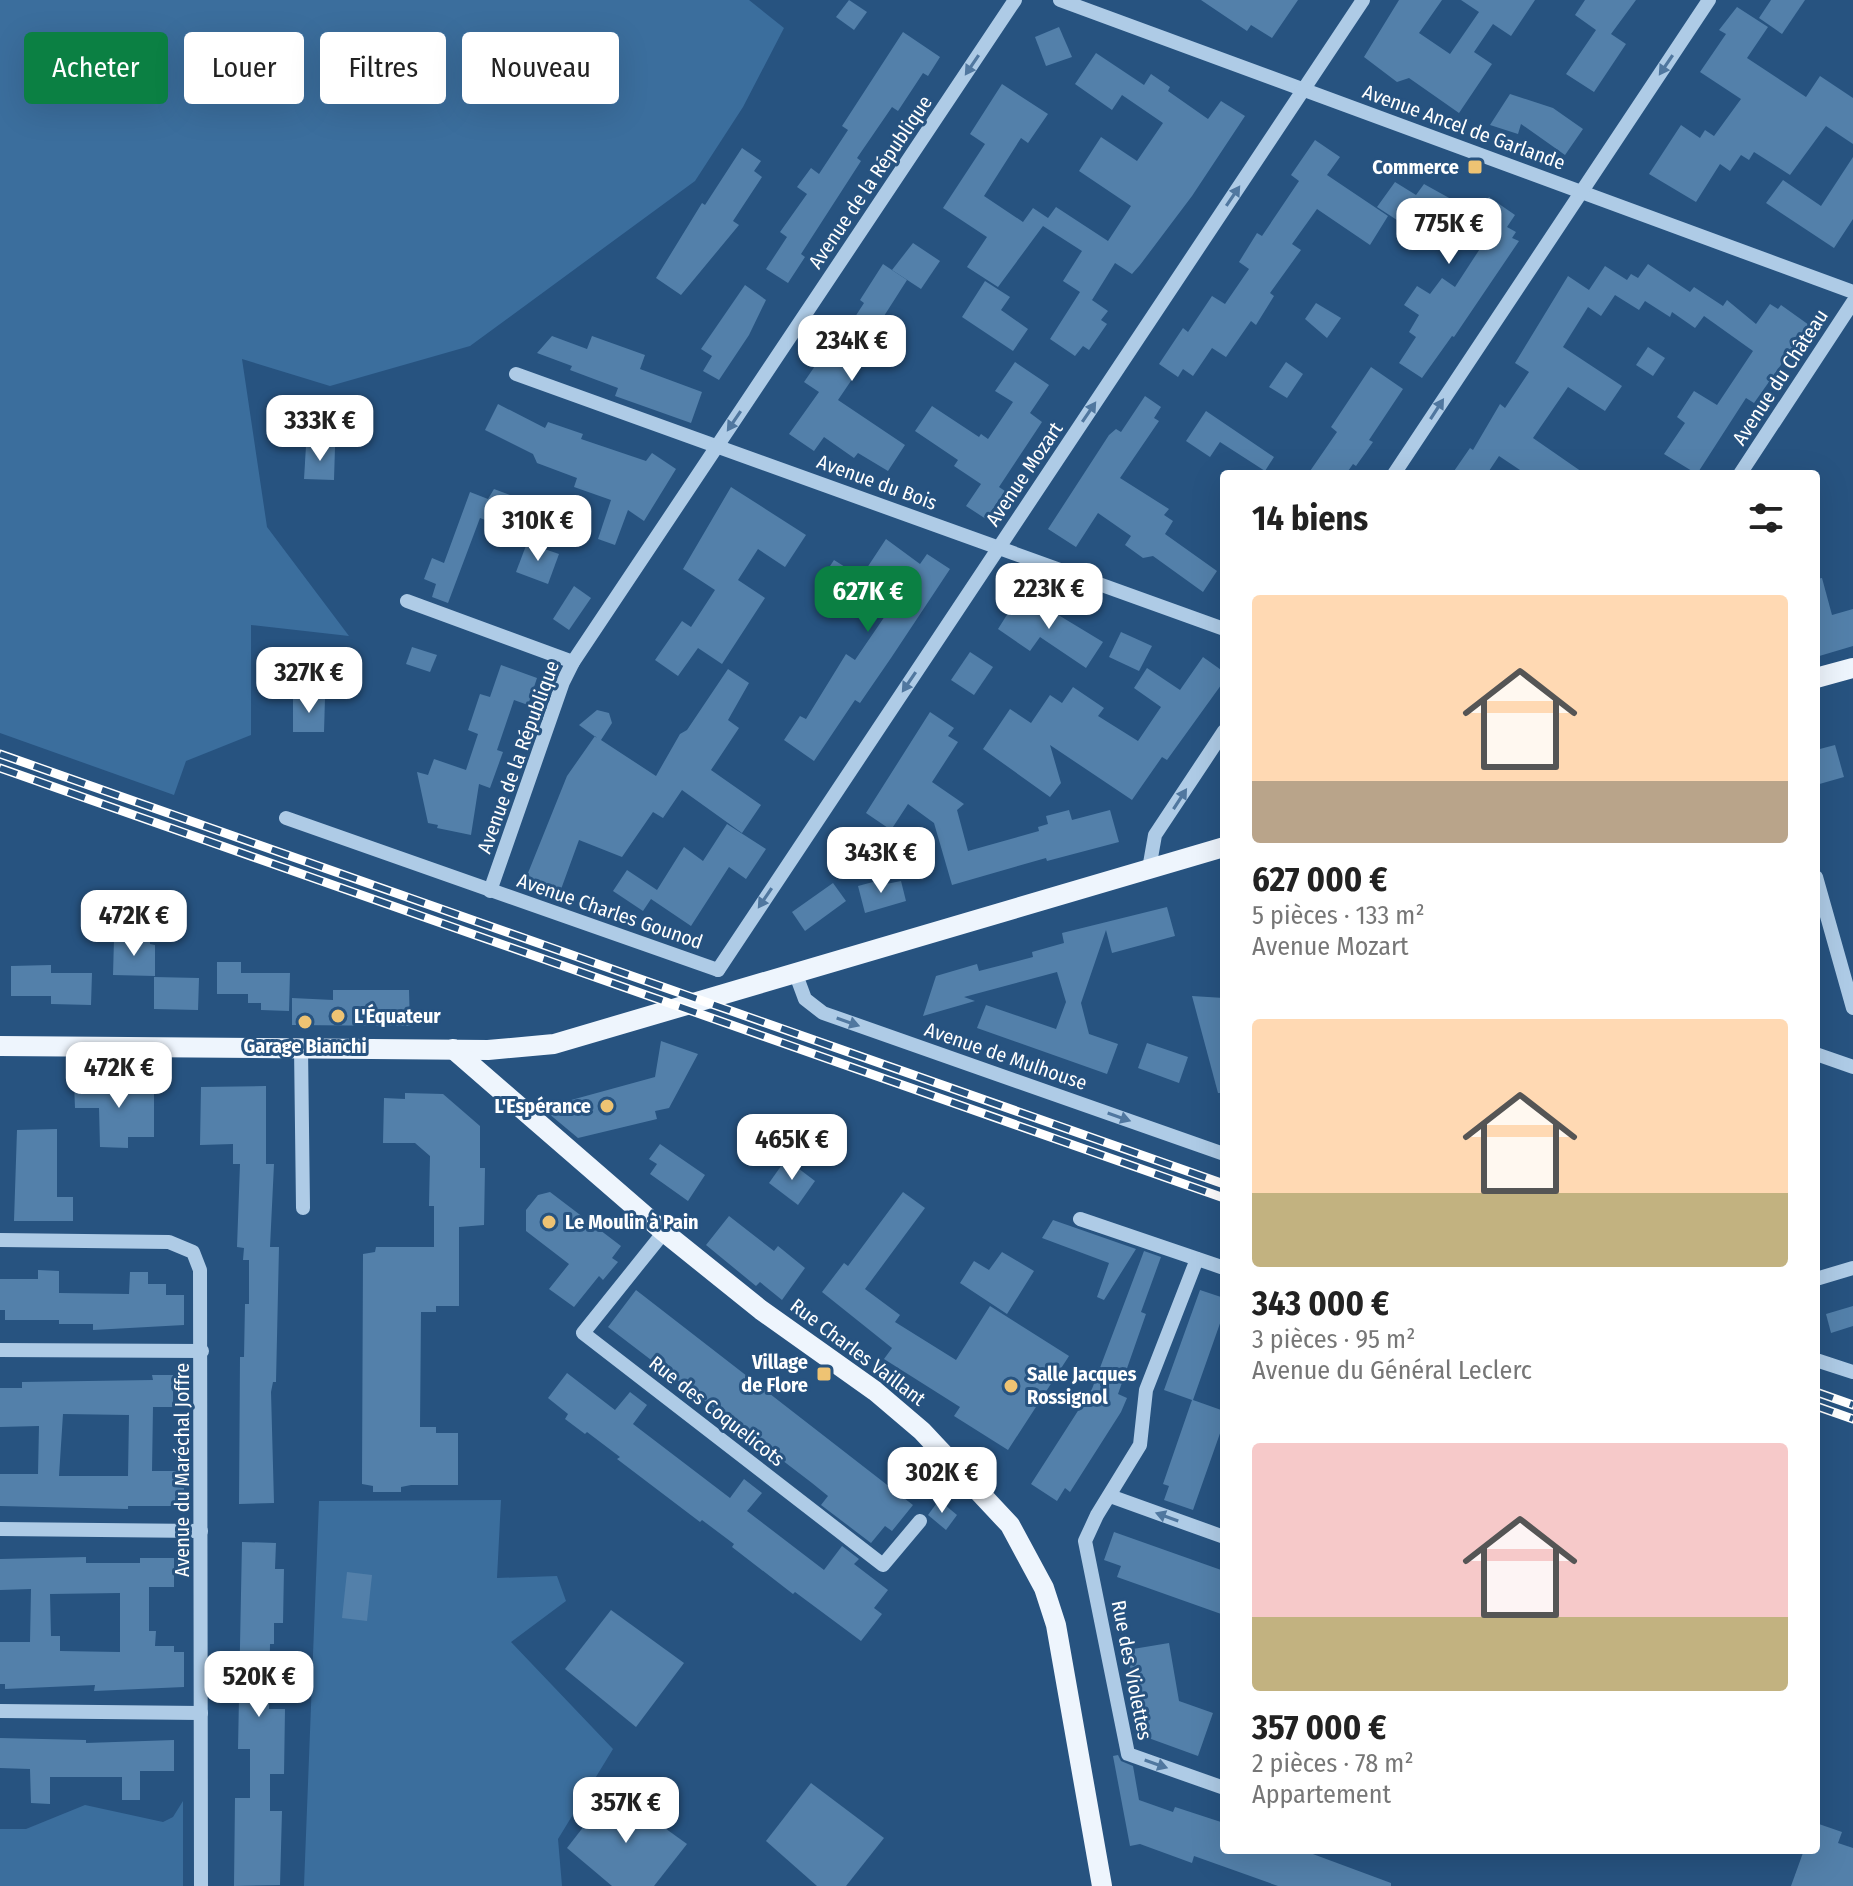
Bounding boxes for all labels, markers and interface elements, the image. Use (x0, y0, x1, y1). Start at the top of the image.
chip: Acheter (24, 32, 168, 104)
chip: Louer (184, 32, 304, 104)
chip: Filtres (320, 32, 446, 104)
chip: Nouveau (462, 32, 619, 104)
one-way arrow (965, 54, 980, 76)
one-way arrow (1659, 54, 1673, 76)
street label: Avenue Ancel de Garlande (1360, 79, 1568, 175)
street label: Avenue de la République (803, 91, 937, 273)
place label: Commerce (1372, 155, 1459, 179)
marker: Commerce (1466, 158, 1484, 176)
one-way arrow (1225, 185, 1240, 206)
pin: 775K € (1384, 198, 1514, 266)
text: 775K € (1414, 208, 1484, 239)
street label: Avenue du Château (1727, 305, 1833, 449)
pin: 234K € (787, 315, 917, 383)
text: 234K € (816, 325, 888, 356)
pin: 333K € (255, 395, 385, 463)
one-way arrow (1430, 398, 1444, 420)
one-way arrow (1081, 401, 1096, 423)
text: 333K € (284, 405, 356, 436)
one-way arrow (727, 410, 742, 431)
street label: Avenue Mozart (980, 417, 1068, 531)
street label: Avenue du Bois (814, 449, 940, 515)
pin: 310K € (473, 495, 603, 563)
icon: filters (1744, 496, 1788, 540)
text: 14 biens (1252, 498, 1368, 539)
text: 310K € (502, 505, 574, 536)
pin: 223K € (984, 563, 1114, 631)
pin: 627K € (803, 566, 933, 634)
text: 223K € (1014, 573, 1084, 604)
text: 627K € (833, 576, 903, 607)
pin: 327K € (244, 647, 374, 715)
icon: home (1448, 647, 1592, 791)
text: 327K € (274, 657, 344, 688)
street label: Avenue de la République (472, 657, 564, 857)
one-way arrow (902, 671, 917, 692)
one-way arrow (1172, 788, 1187, 809)
pin: 343K € (816, 827, 946, 895)
text: 343K € (845, 837, 917, 868)
text: 627 000 € (1252, 859, 1388, 900)
street label: Avenue Charles Gounod (514, 868, 706, 954)
one-way arrow (758, 887, 773, 909)
pin: 472K € (69, 890, 199, 958)
text: 472K € (99, 900, 169, 931)
text: 5 pièces · 133 m² (1252, 900, 1425, 931)
text: Avenue Mozart (1252, 931, 1409, 962)
place label: L'Équateur (354, 1003, 441, 1028)
marker: L'Équateur (329, 1007, 347, 1025)
marker: Garage Bianchi (296, 1013, 314, 1031)
one-way arrow (836, 1016, 860, 1028)
street label: Avenue de Mulhouse (922, 1017, 1090, 1095)
place label: Garage Bianchi (243, 1034, 367, 1058)
pin: 472K € (54, 1042, 184, 1110)
text: 472K € (84, 1052, 154, 1083)
icon: home (1448, 1071, 1592, 1215)
place label: L'Espérance (494, 1094, 591, 1118)
marker: L'Espérance (598, 1097, 616, 1115)
one-way arrow (1107, 1112, 1131, 1124)
pin: 465K € (727, 1114, 857, 1182)
text: 465K € (755, 1124, 829, 1155)
place label: Le Moulin à Pain (565, 1210, 699, 1234)
marker: Le Moulin à Pain (540, 1213, 558, 1231)
text: 343 000 € (1252, 1283, 1389, 1324)
street label: Rue Charles Vaillant (786, 1293, 931, 1411)
text: 3 pièces · 95 m² (1252, 1324, 1415, 1355)
place label: Village de Flore (741, 1350, 808, 1397)
street label: Rue des Coquelicots (645, 1351, 789, 1471)
text: Avenue du Général Leclerc (1252, 1355, 1532, 1386)
place label: Salle Jacques Rossignol (1027, 1362, 1137, 1409)
street label: Avenue du Maréchal Joffre (170, 1363, 194, 1577)
marker: Village de Flore (815, 1365, 833, 1383)
marker: Salle Jacques Rossignol (1002, 1377, 1020, 1395)
pin: 302K € (877, 1447, 1007, 1515)
text: 302K € (906, 1457, 978, 1488)
icon: home (1448, 1495, 1592, 1639)
one-way arrow (1155, 1510, 1179, 1522)
street label: Rue des Violettes (1107, 1598, 1157, 1742)
pin: 520K € (194, 1651, 324, 1719)
text: 520K € (222, 1661, 296, 1692)
text: 357 000 € (1252, 1707, 1387, 1748)
text: 2 pièces · 78 m² (1252, 1748, 1414, 1779)
one-way arrow (1144, 1758, 1168, 1770)
pin: 357K € (561, 1777, 691, 1845)
text: Appartement (1252, 1779, 1391, 1810)
text: 357K € (591, 1787, 661, 1818)

